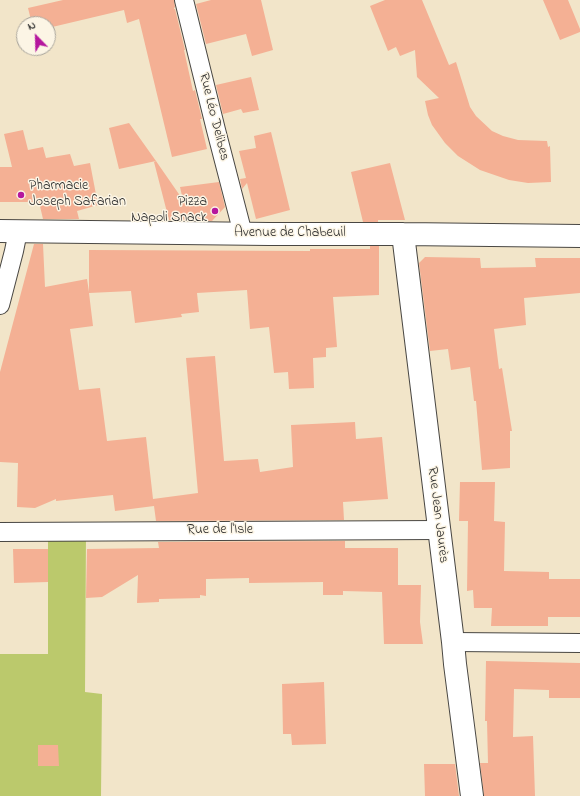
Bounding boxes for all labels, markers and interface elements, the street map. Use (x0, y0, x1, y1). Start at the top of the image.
north arrow (16, 16, 56, 56)
text: N (25, 17, 38, 35)
street label: Rue Léo Delibes (194, 71, 232, 163)
place label: Pharmacie Joseph Safarian (29, 179, 126, 212)
marker: Pharmacie Joseph Safarian (16, 190, 26, 200)
place label: Pizza Napoli Snack (131, 195, 207, 228)
marker: Pizza Napoli Snack (210, 206, 220, 216)
street label: Avenue de Chabeuil (234, 226, 346, 242)
street label: Rue Jean Jaurès (423, 466, 451, 564)
street label: Rue de l'Isle (187, 523, 253, 539)

